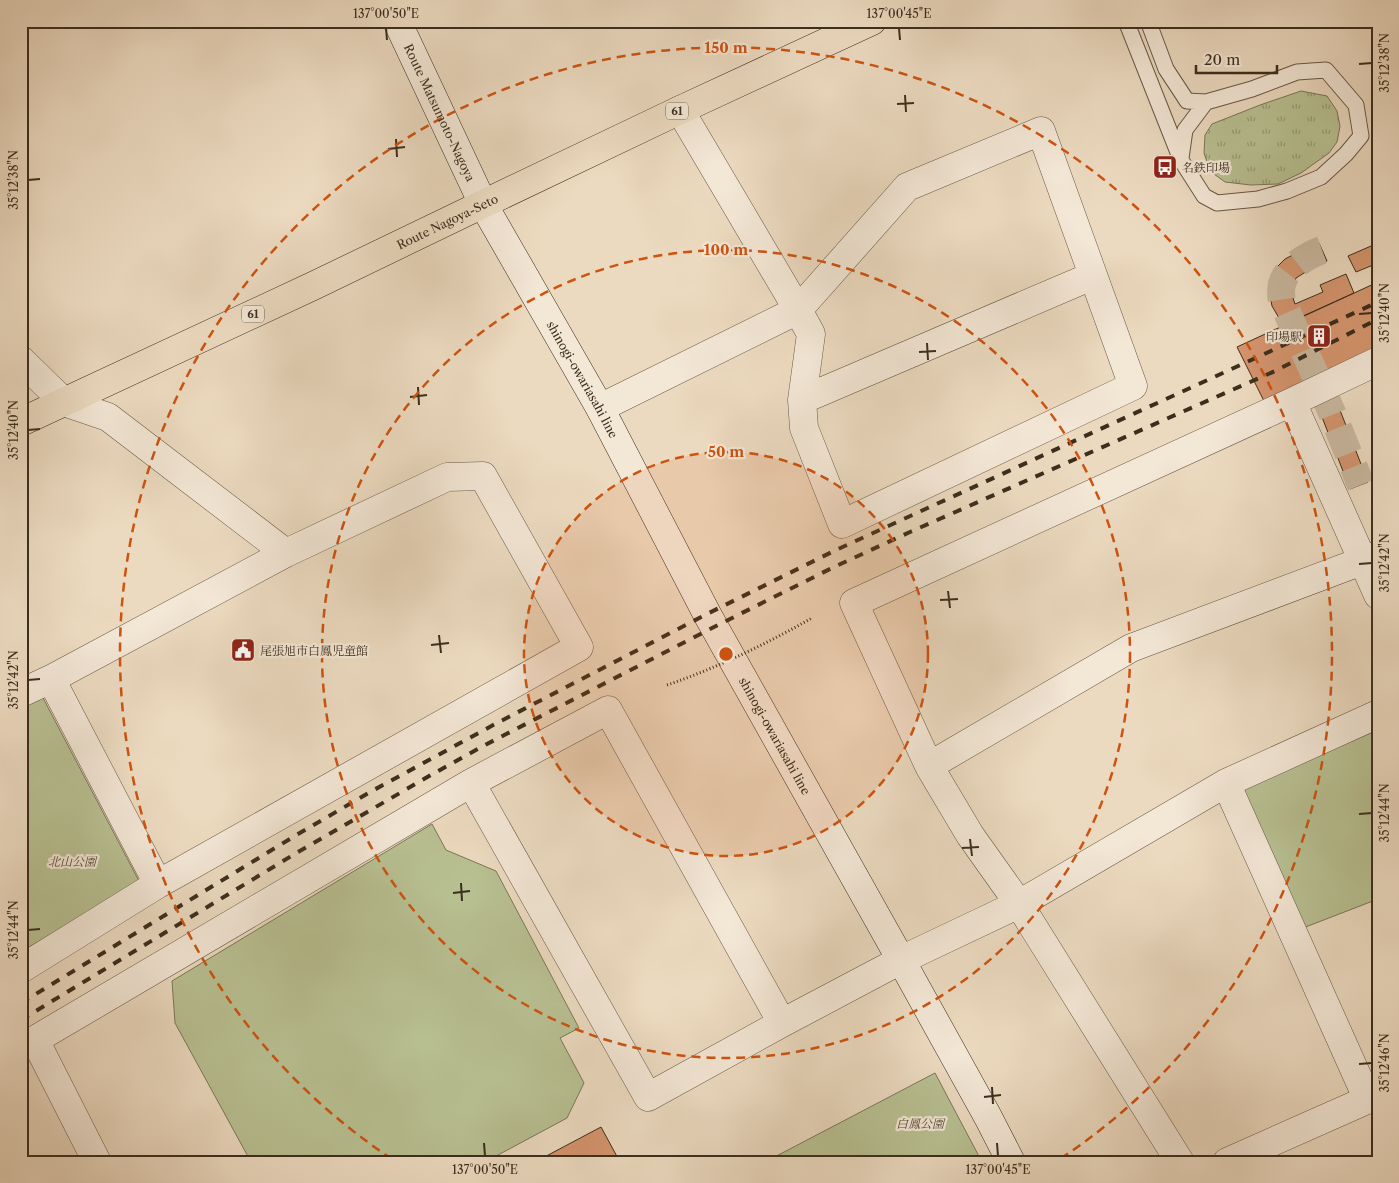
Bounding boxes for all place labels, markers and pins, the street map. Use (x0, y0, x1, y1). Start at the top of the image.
bus stop icon: 名鉄印場 (1152, 154, 1178, 180)
place label: 名鉄印場 (1182, 160, 1230, 175)
building icon: 印場駅 (1306, 323, 1332, 349)
place label: 印場駅 (1266, 329, 1302, 344)
public building icon: 尾張旭市白鳳児童館 (230, 637, 256, 663)
place label: 尾張旭市白鳳児童館 (260, 643, 368, 658)
centre of rings (717, 645, 735, 663)

